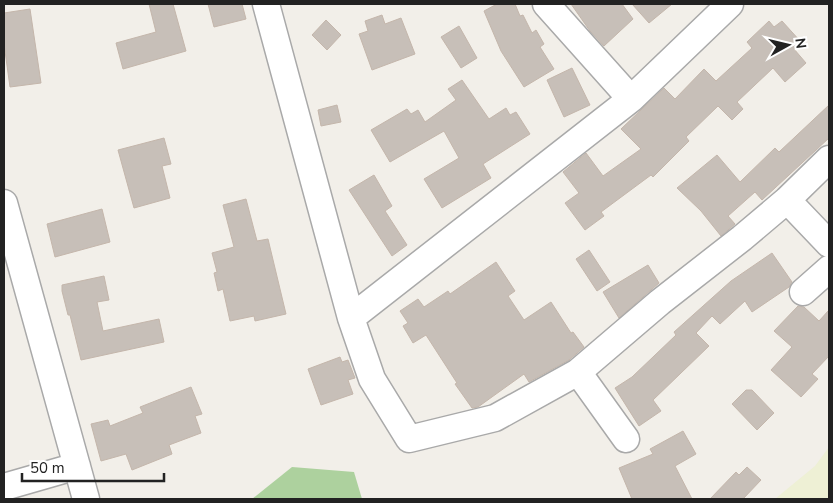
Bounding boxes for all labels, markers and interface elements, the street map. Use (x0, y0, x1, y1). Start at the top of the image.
north arrow (763, 20, 813, 70)
text: N (790, 37, 811, 50)
scale bar (22, 450, 165, 482)
text: 50 m (30, 458, 65, 478)

